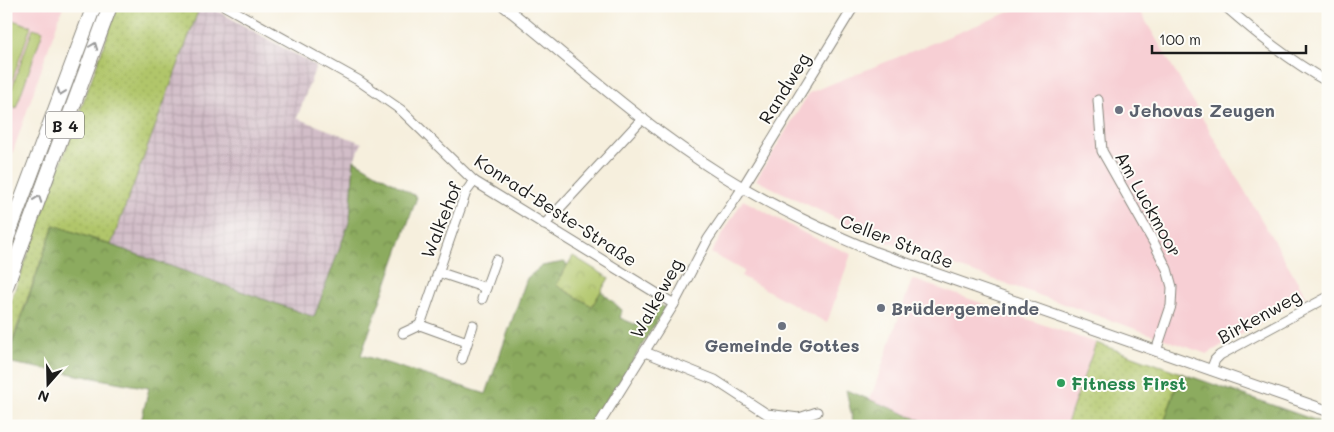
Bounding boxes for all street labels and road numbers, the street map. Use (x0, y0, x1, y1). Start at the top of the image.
street label: Randweg (753, 48, 815, 128)
road number: B 4 (46, 112, 84, 138)
street label: Am Luckmoor (1110, 147, 1188, 261)
street label: Konrad-Beste-Straße (470, 148, 642, 272)
street label: Walkehof (415, 177, 467, 262)
street label: Celler Straße (837, 208, 957, 274)
street label: Walkeweg (624, 254, 688, 342)
street label: Birkenweg (1213, 283, 1305, 349)

